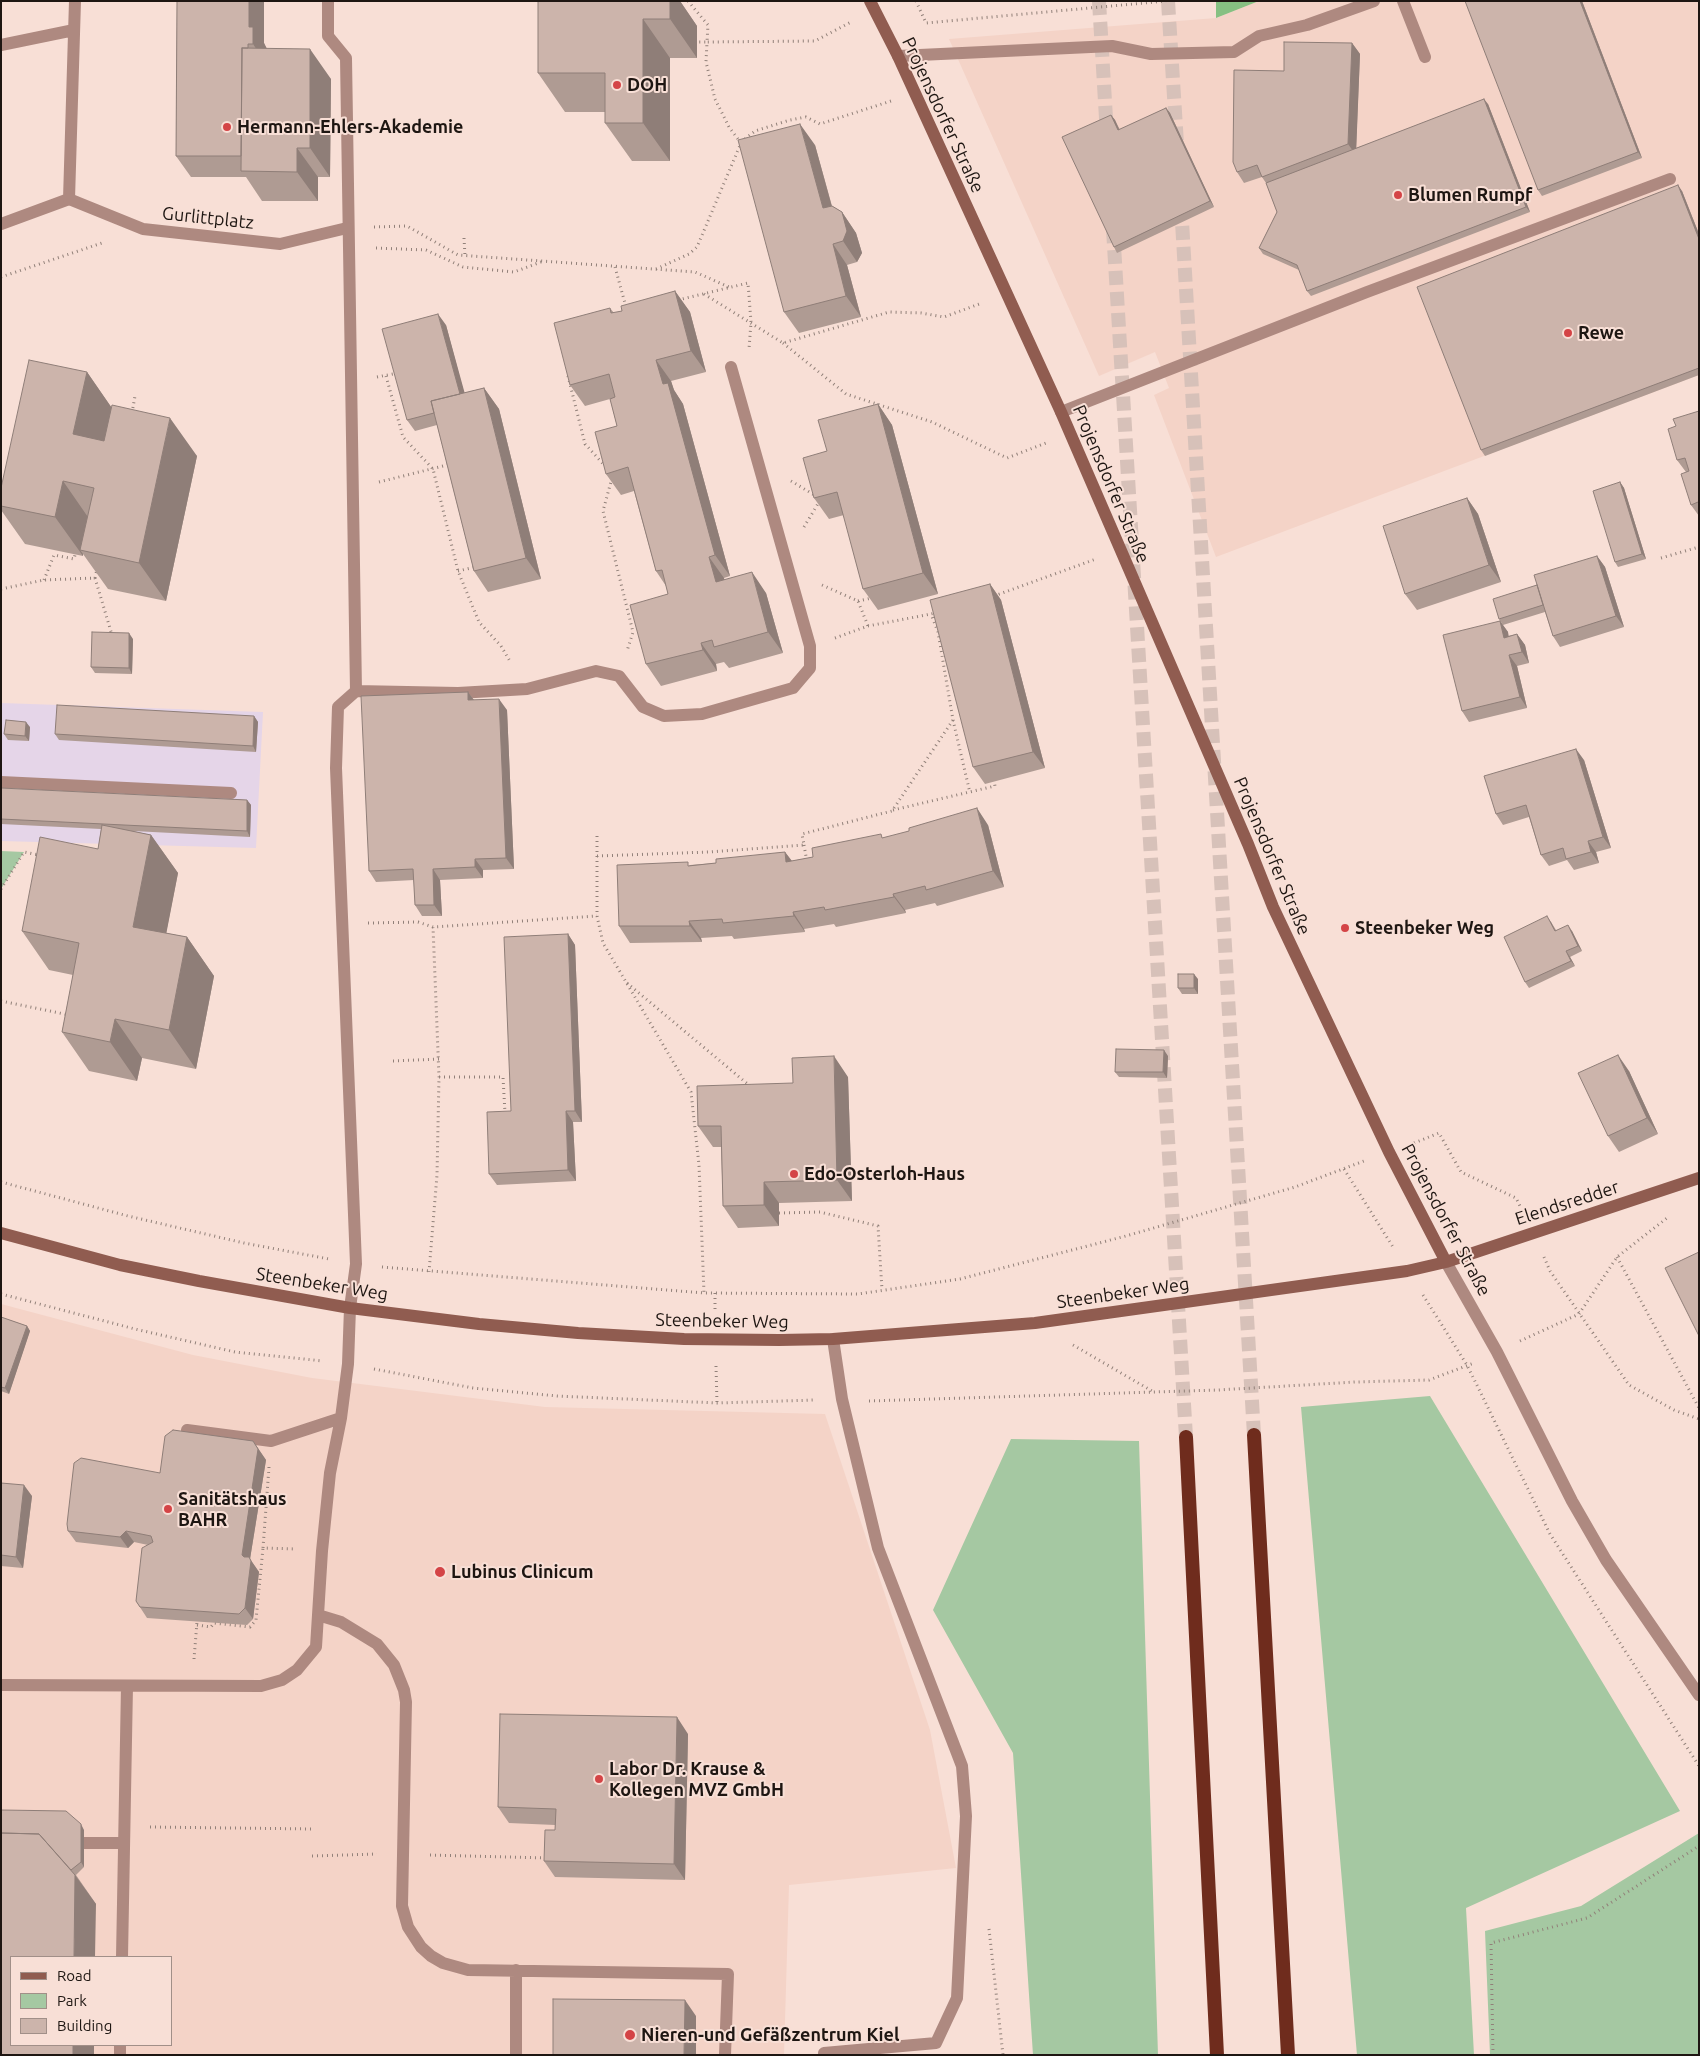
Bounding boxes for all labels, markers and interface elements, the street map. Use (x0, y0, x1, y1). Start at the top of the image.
street label: Projensdorfer Straße (897, 34, 989, 196)
place label: DOH (627, 74, 667, 96)
marker: DOH (611, 79, 623, 91)
place label: Hermann-Ehlers-Akademie (237, 116, 463, 138)
marker: Hermann-Ehlers-Akademie (221, 121, 233, 133)
place label: Blumen Rumpf (1408, 184, 1533, 206)
marker: Blumen Rumpf (1392, 189, 1404, 201)
street label: Gurlittplatz (161, 202, 255, 234)
place label: Rewe (1578, 322, 1624, 344)
marker: Rewe (1562, 327, 1574, 339)
street label: Projensdorfer Straße (1068, 402, 1154, 566)
street label: Projensdorfer Straße (1229, 774, 1315, 938)
place label: Steenbeker Weg (1355, 917, 1494, 939)
marker: Steenbeker Weg (1339, 922, 1351, 934)
street label: Projensdorfer Straße (1397, 1140, 1495, 1300)
place label: Edo-Osterloh-Haus (804, 1163, 965, 1185)
marker: Edo-Osterloh-Haus (788, 1168, 800, 1180)
street label: Elendsredder (1512, 1176, 1622, 1230)
street label: Steenbeker Weg (254, 1263, 390, 1305)
street label: Steenbeker Weg (1055, 1273, 1191, 1313)
street label: Steenbeker Weg (655, 1309, 789, 1333)
place label: Sanitätshaus BAHR (178, 1488, 287, 1530)
marker: Sanitätshaus BAHR (162, 1503, 174, 1515)
place label: Lubinus Clinicum (451, 1561, 593, 1583)
marker: Lubinus Clinicum (433, 1565, 447, 1579)
place label: Labor Dr. Krause & Kollegen MVZ GmbH (609, 1758, 784, 1800)
marker: Labor Dr. Krause & Kollegen MVZ GmbH (593, 1773, 605, 1785)
legend (10, 1956, 172, 2046)
text: Road (57, 1967, 92, 1984)
text: Park (57, 1992, 87, 2009)
text: Building (57, 2017, 112, 2034)
place label: Nieren-und Gefäßzentrum Kiel (641, 2024, 899, 2046)
marker: Nieren-und Gefäßzentrum Kiel (623, 2028, 637, 2042)

